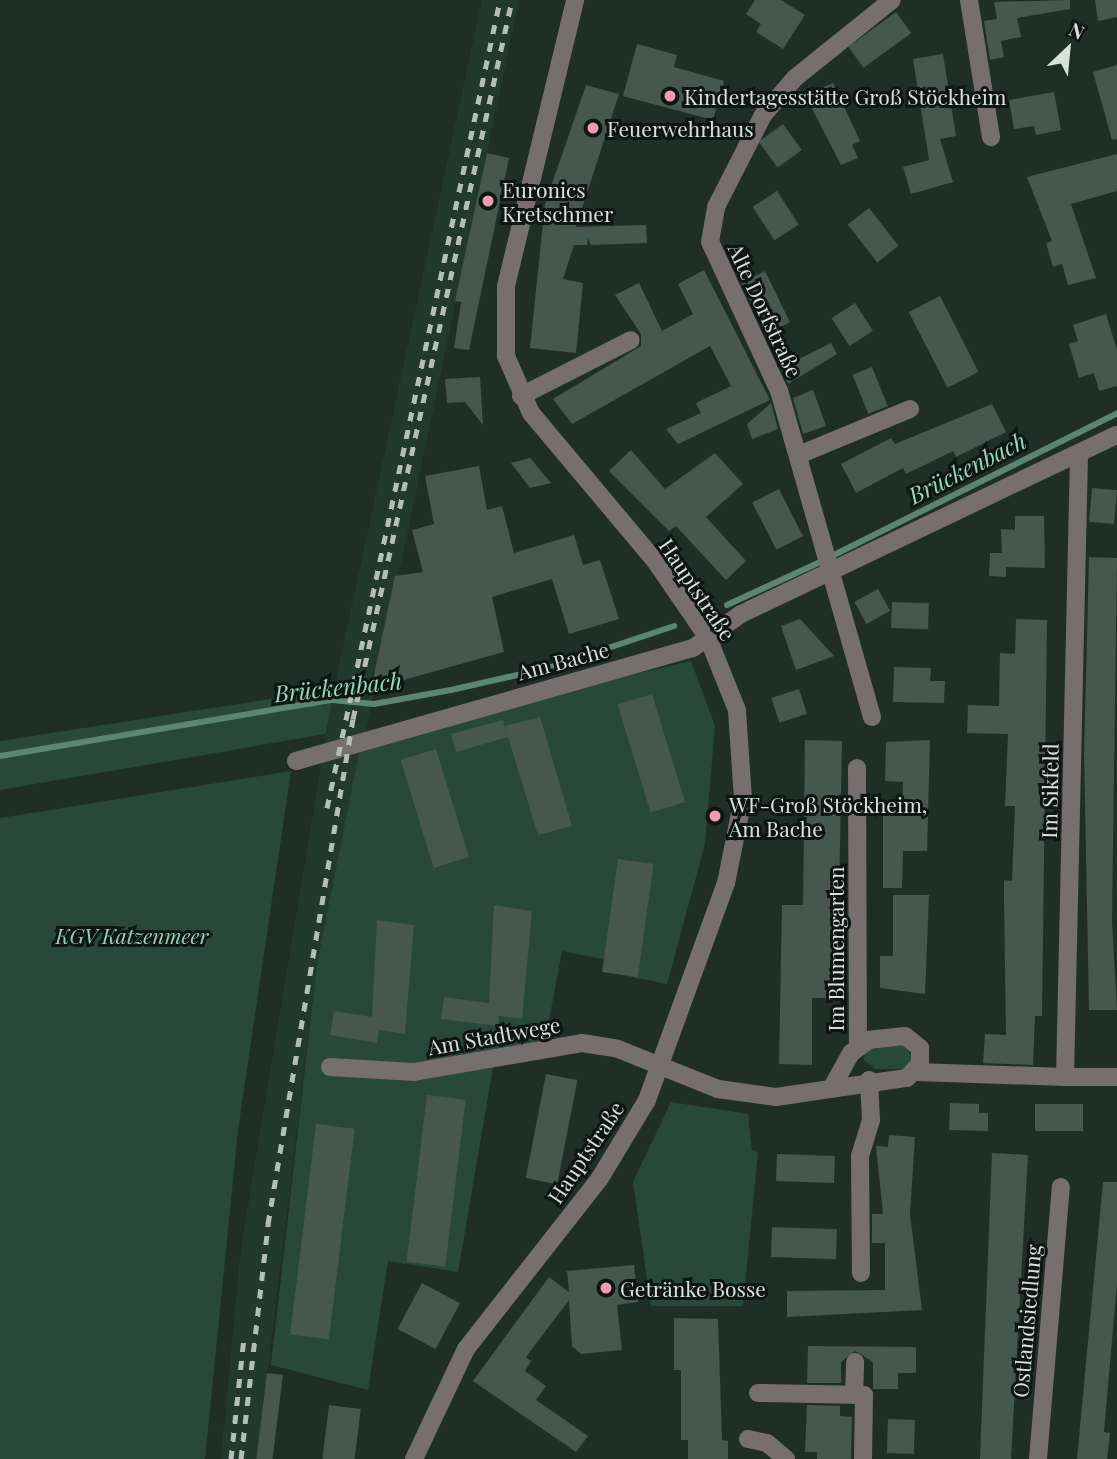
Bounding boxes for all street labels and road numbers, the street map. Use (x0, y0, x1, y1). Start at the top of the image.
street label: Alte Dorfstraße (724, 239, 808, 381)
street label: Hauptstraße (655, 533, 741, 645)
street label: Am Bache (514, 636, 612, 684)
street label: Im Sikfeld (1036, 743, 1062, 839)
street label: Im Blumengarten (822, 867, 848, 1031)
street label: Am Stadtwege (426, 1011, 562, 1059)
street label: Hauptstraße (542, 1096, 628, 1208)
street label: Ostlandsiedlung (1007, 1243, 1045, 1399)

